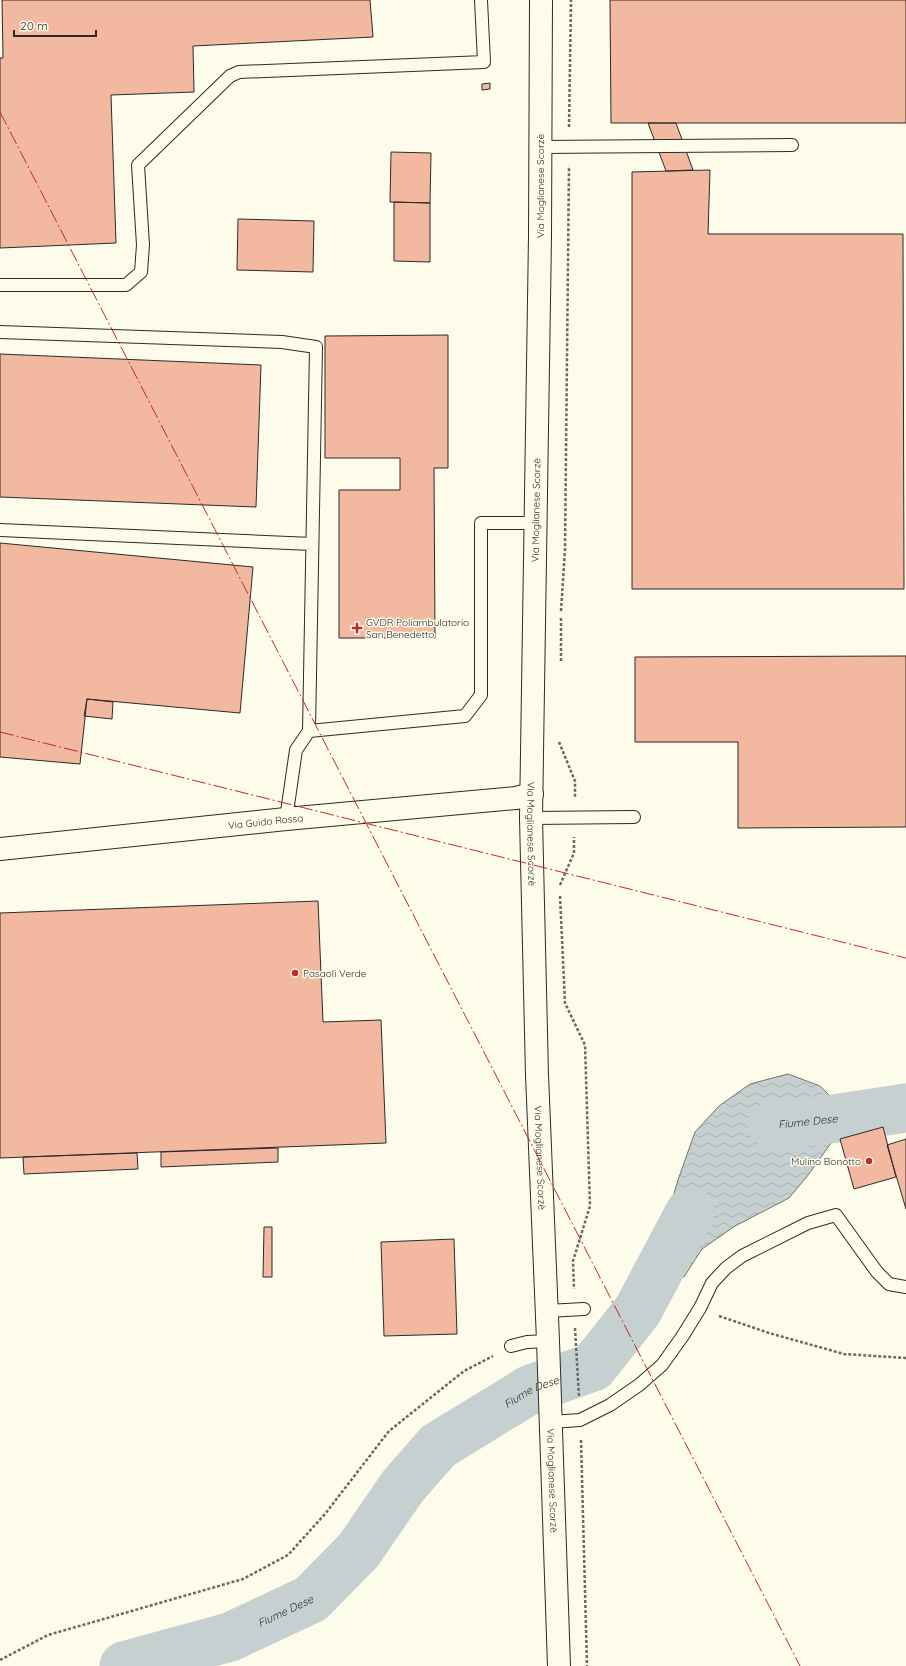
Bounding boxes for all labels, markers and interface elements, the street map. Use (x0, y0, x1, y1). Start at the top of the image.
scale bar (14, 12, 96, 38)
text: 20 m (20, 18, 48, 33)
street label: Via Moglianese Scorzè (534, 134, 547, 238)
street label: Via Moglianese Scorzè (529, 457, 543, 562)
place label: GVDR Poliambulatorio San Benedetto (366, 616, 469, 641)
marker: GVDR Poliambulatorio San Benedetto (351, 622, 363, 634)
street label: Via Moglianese Scorzè (524, 782, 539, 887)
street label: Via Guido Rossa (227, 811, 304, 832)
place label: Pasaoli Verde (303, 967, 367, 980)
marker: Pasaoli Verde (290, 968, 300, 978)
street label: Via Moglianese Scorzè (532, 1105, 549, 1211)
water label: Fiume Dese (777, 1111, 839, 1131)
place label: Mulino Bonotto (791, 1155, 861, 1168)
marker: Mulino Bonotto (864, 1156, 874, 1166)
water label: Fiume Dese (501, 1372, 561, 1411)
street label: Via Moglianese Scorzè (544, 1428, 561, 1533)
water label: Fiume Dese (255, 1592, 316, 1630)

